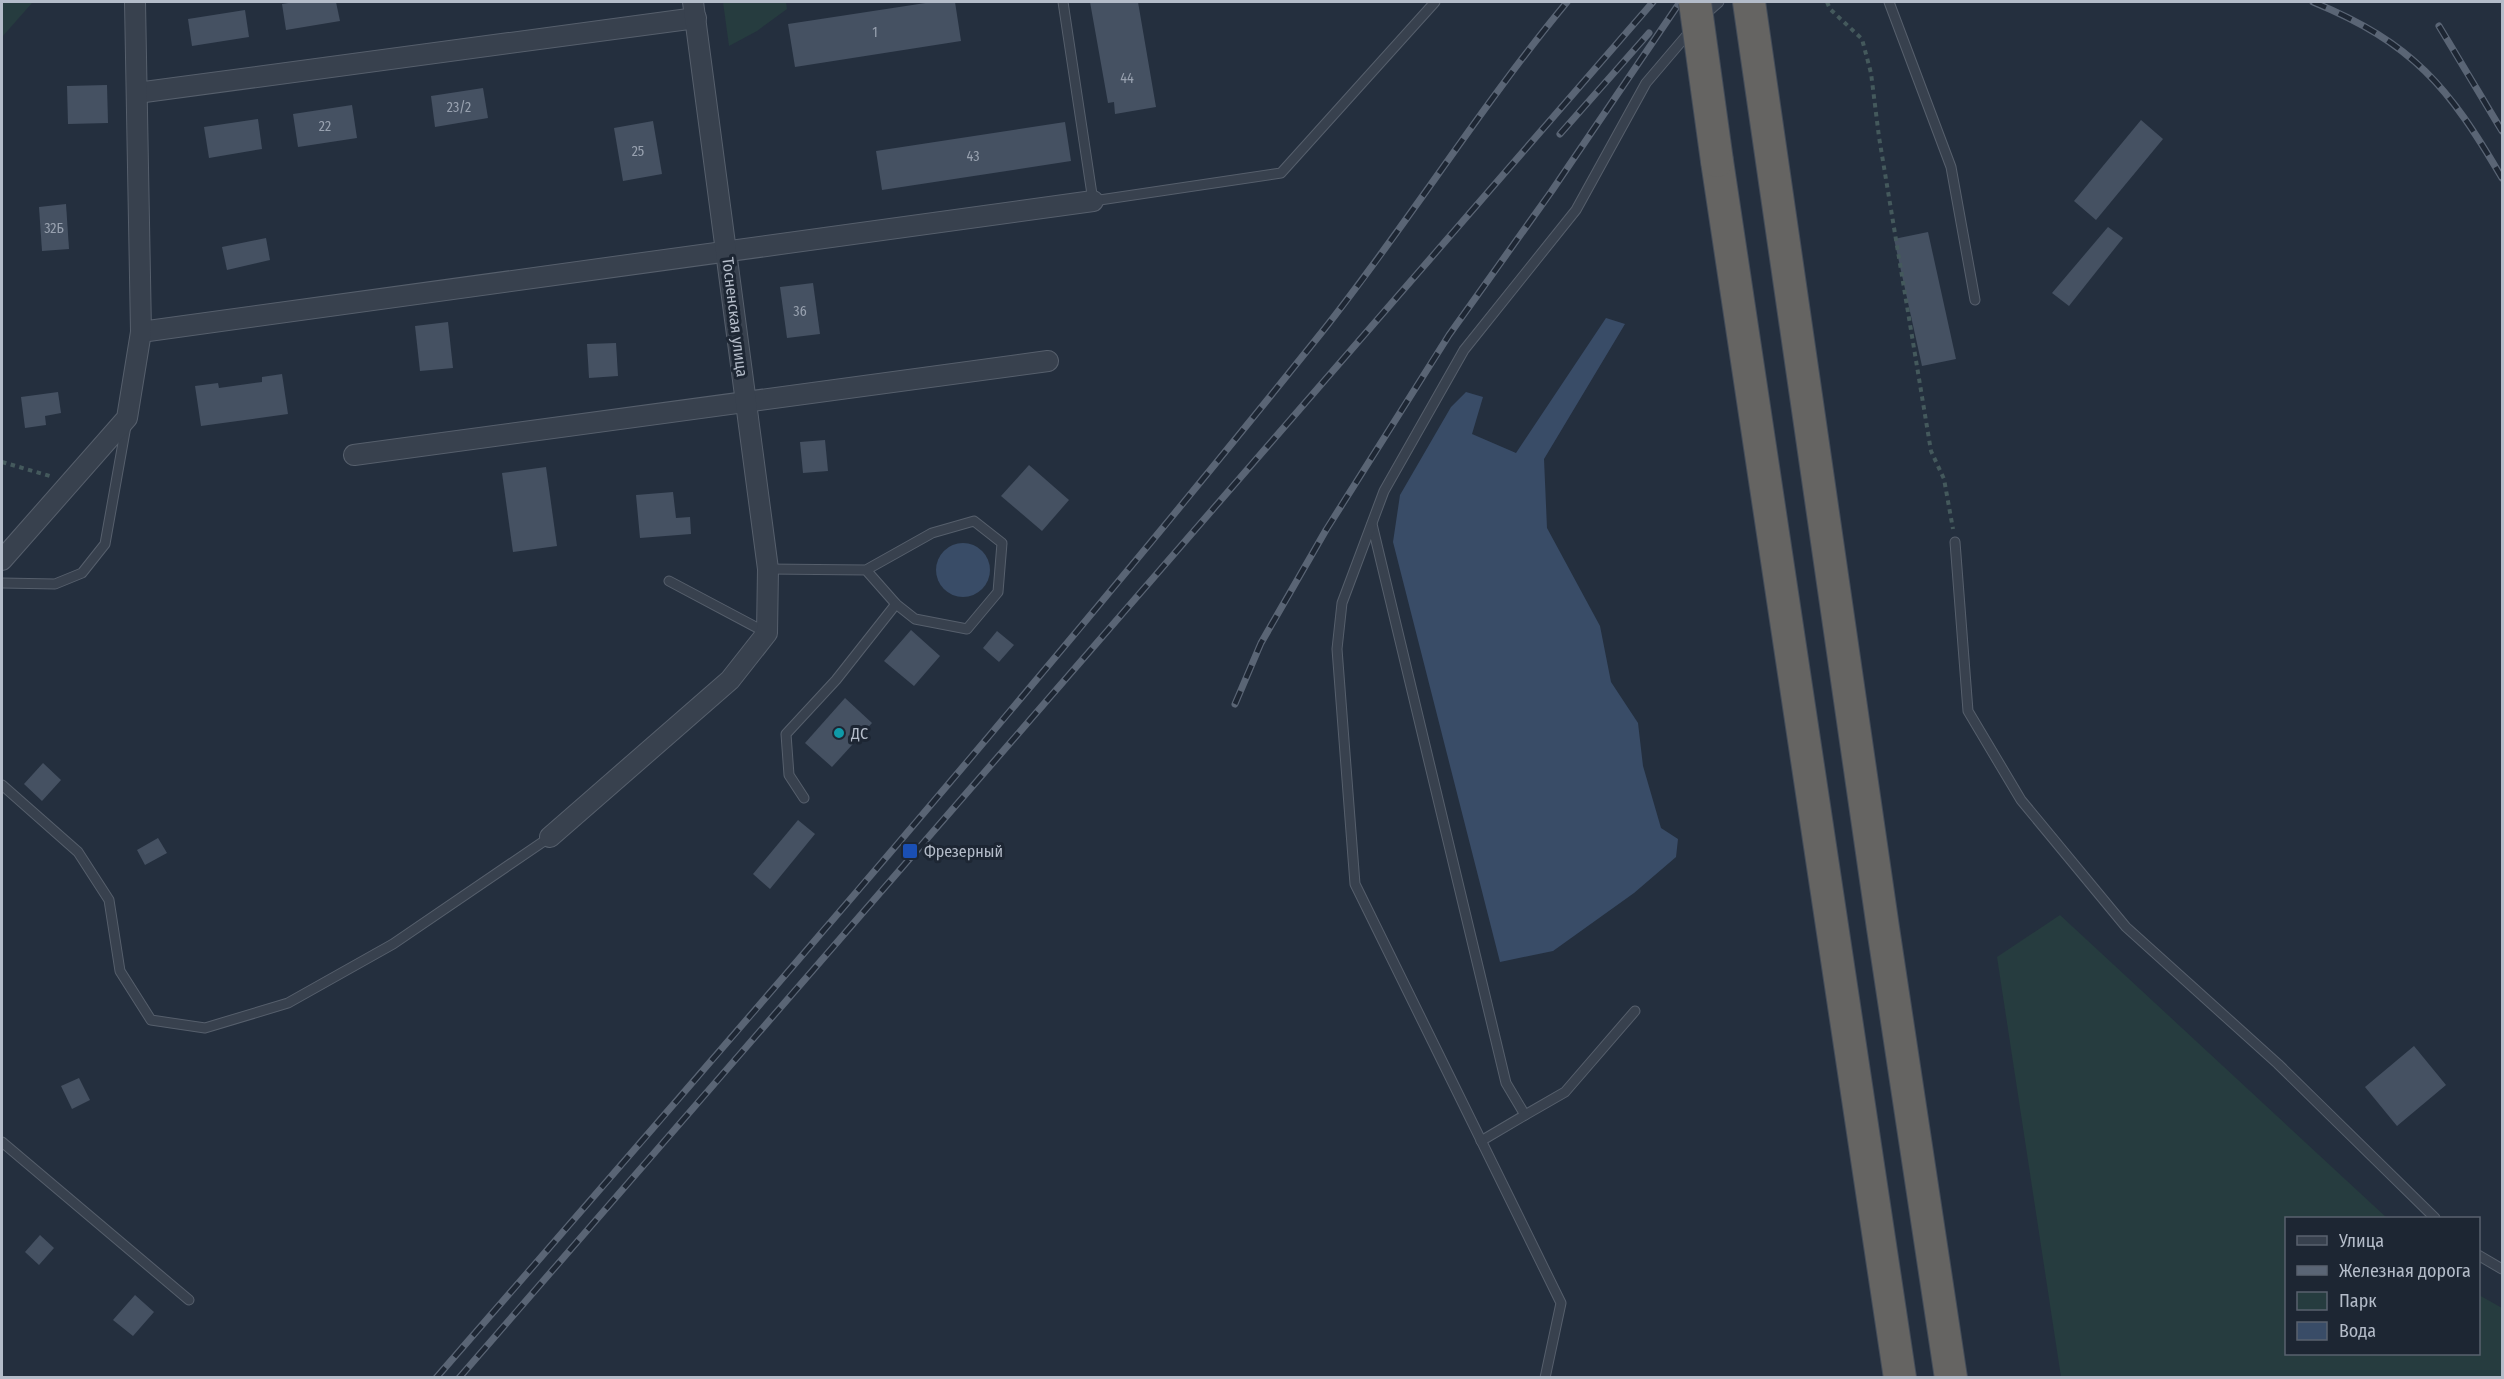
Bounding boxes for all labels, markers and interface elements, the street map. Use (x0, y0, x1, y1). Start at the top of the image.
house number: 1 (872, 24, 878, 41)
house number: 44 (1120, 70, 1134, 87)
house number: 23/2 (447, 99, 471, 116)
house number: 22 (319, 118, 331, 135)
house number: 25 (632, 143, 644, 160)
house number: 43 (967, 148, 979, 165)
house number: 32Б (44, 220, 64, 237)
street label: Тосненская улица (718, 256, 752, 378)
house number: 36 (793, 303, 807, 320)
place label: ДС (850, 724, 868, 743)
marker: ДС (832, 726, 846, 740)
marker: Фрезерный (901, 842, 919, 860)
place label: Фрезерный (924, 842, 1003, 861)
legend (2285, 1217, 2480, 1355)
text: Улица (2338, 1230, 2384, 1252)
text: Железная дорога (2339, 1260, 2471, 1282)
text: Парк (2339, 1290, 2377, 1312)
text: Вода (2339, 1320, 2376, 1342)

